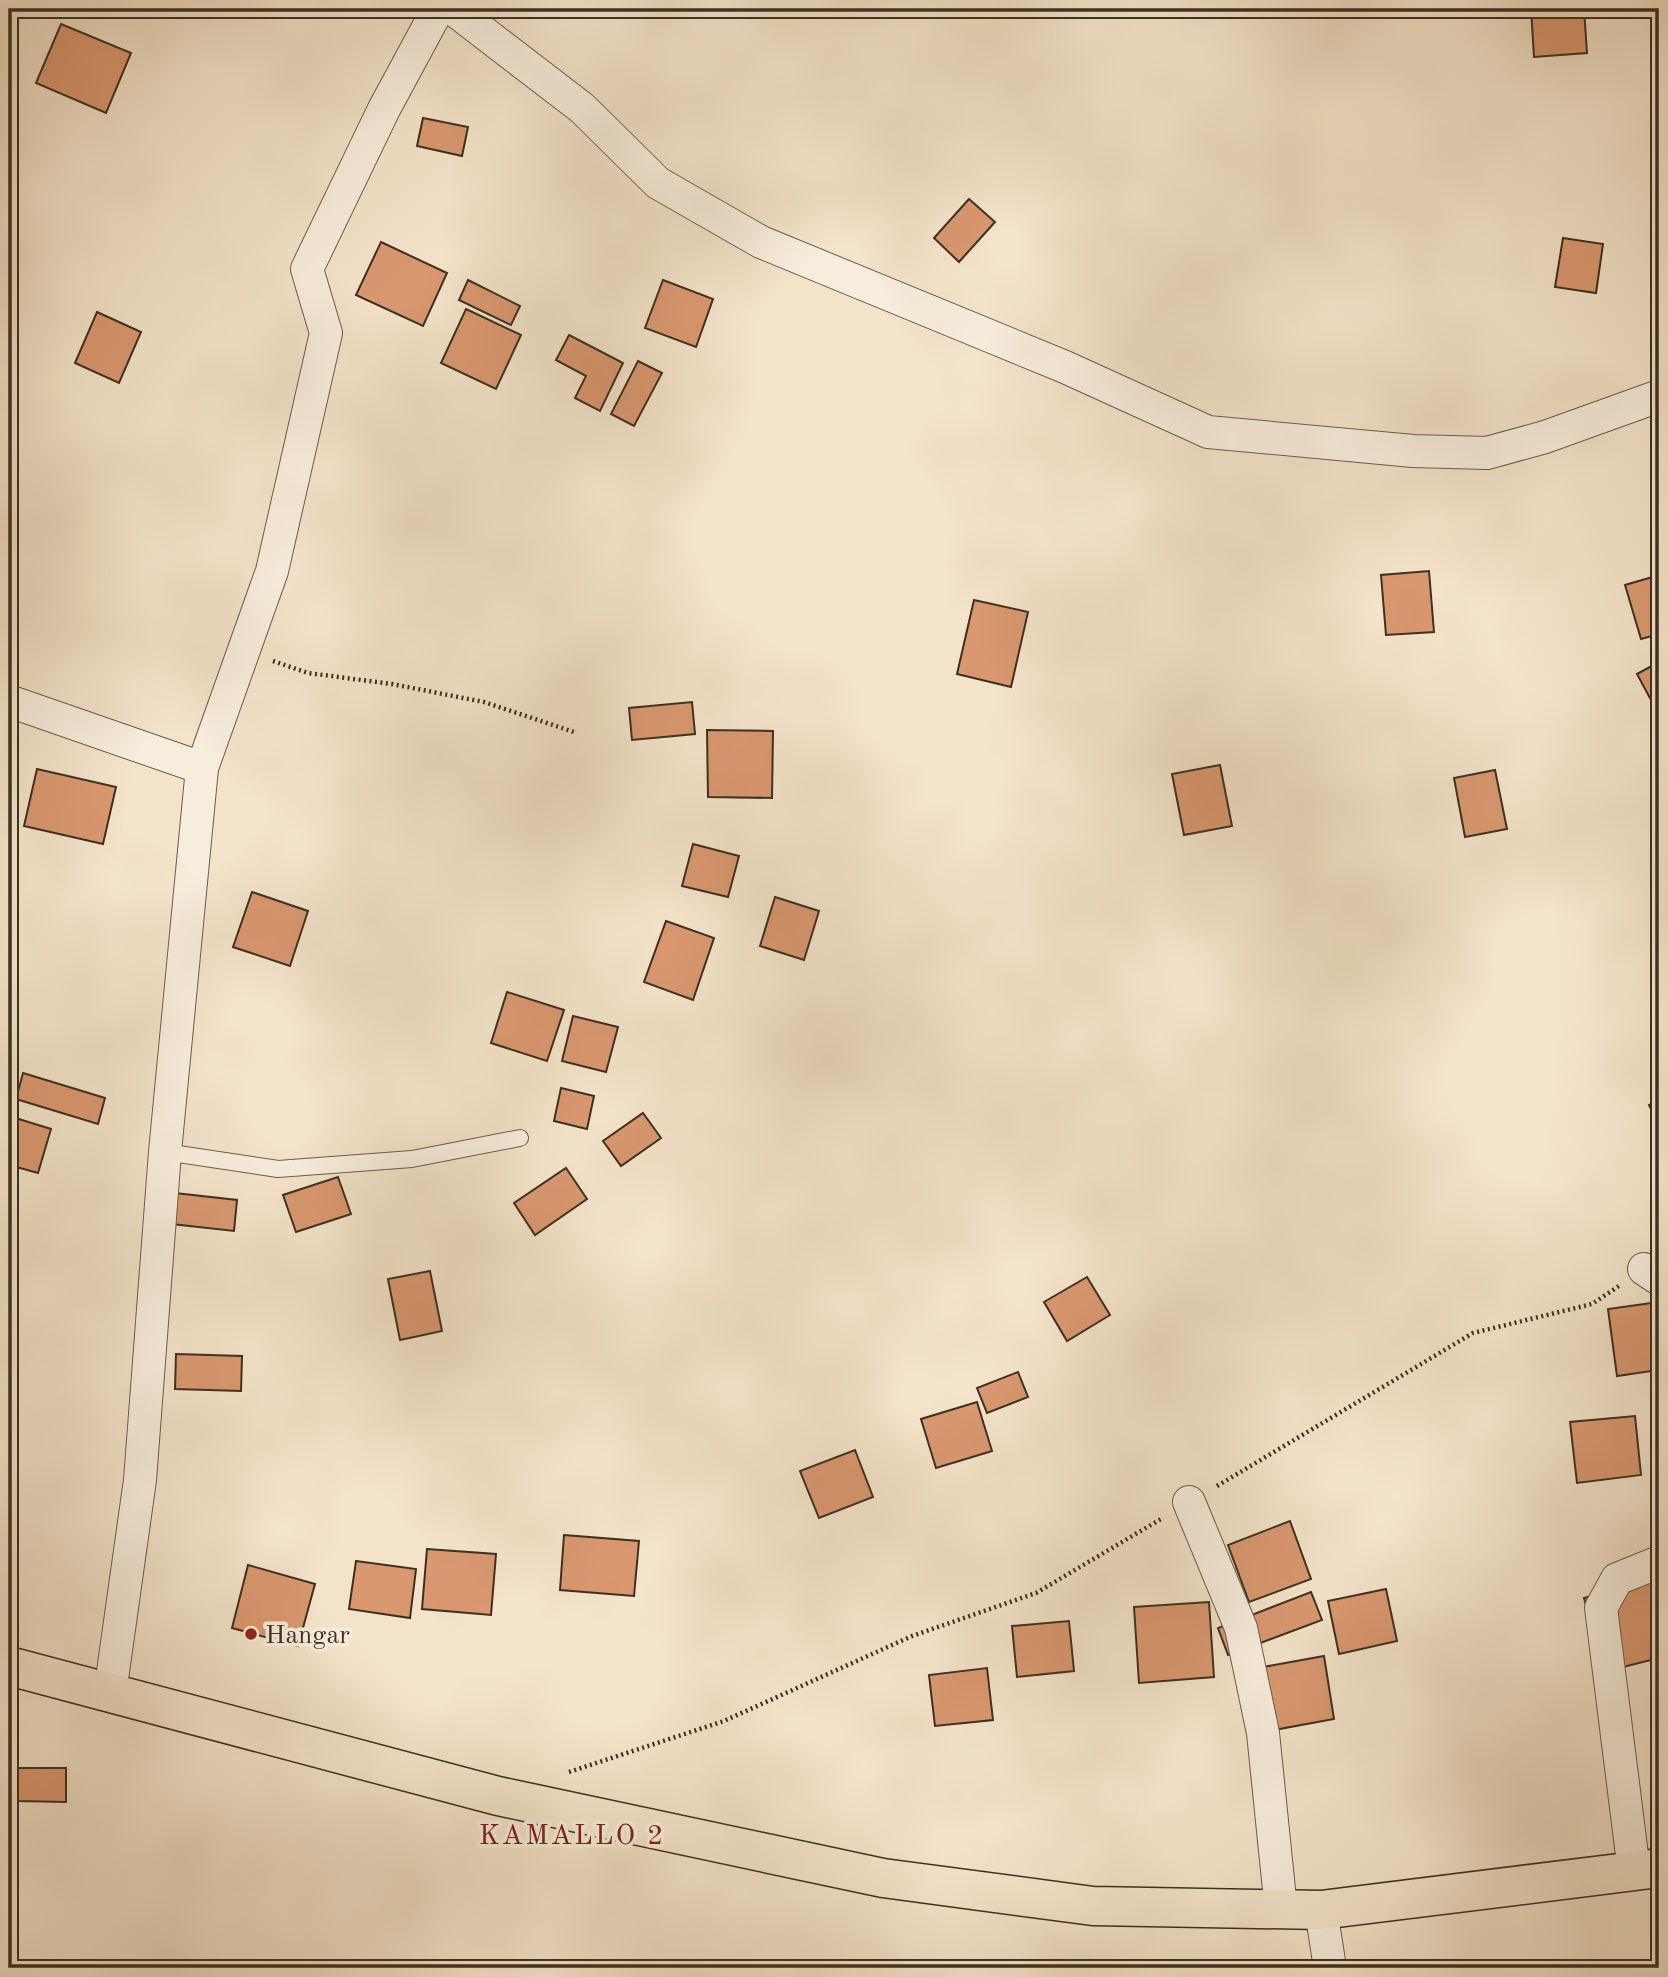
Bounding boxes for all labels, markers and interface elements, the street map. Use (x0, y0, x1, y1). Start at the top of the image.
place label: Hangar (265, 1623, 350, 1649)
marker: Hangar (243, 1626, 259, 1642)
district label: KAMALLO 2 (479, 1823, 665, 1851)

